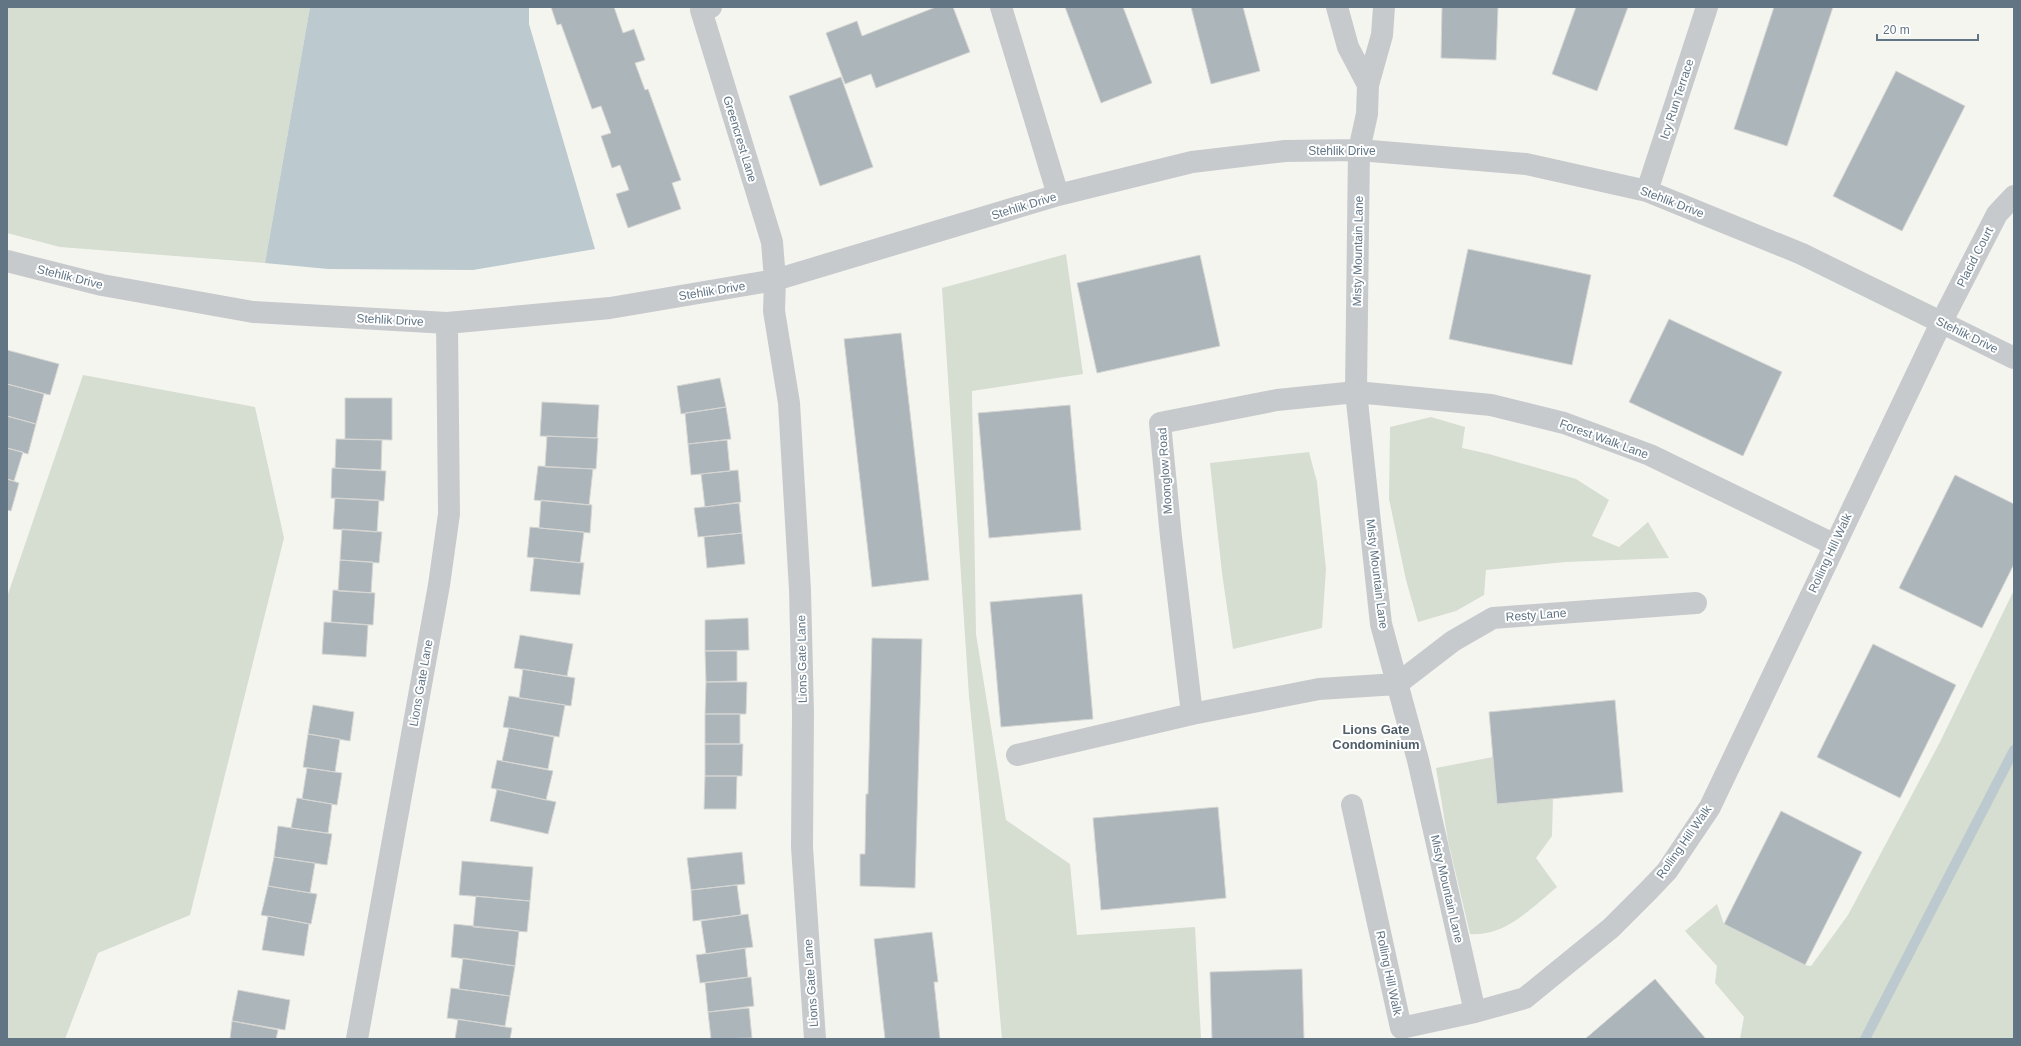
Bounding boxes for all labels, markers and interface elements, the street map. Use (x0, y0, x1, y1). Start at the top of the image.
scale bar (1877, 16, 1978, 42)
text: 20 m (1883, 23, 1910, 37)
street label: Icy Run Terrace (1657, 57, 1697, 141)
street label: Greencrest Lane (720, 94, 760, 184)
street label: Stehlik Drive (1308, 144, 1376, 158)
street label: Stehlik Drive (1638, 183, 1706, 221)
street label: Stehlik Drive (990, 189, 1059, 223)
street label: Misty Mountain Lane (1350, 195, 1366, 306)
street label: Placid Court (1954, 224, 1996, 289)
street label: Stehlik Drive (36, 262, 105, 292)
street label: Stehlik Drive (678, 279, 747, 303)
street label: Stehlik Drive (356, 311, 424, 329)
street label: Stehlik Drive (1934, 314, 2001, 356)
street label: Forest Walk Lane (1558, 416, 1651, 462)
street label: Moonglow Road (1155, 427, 1175, 515)
street label: Rolling Hill Walk (1805, 510, 1855, 595)
street label: Misty Mountain Lane (1363, 518, 1391, 630)
street label: Resty Lane (1505, 606, 1567, 624)
street label: Lions Gate Lane (794, 615, 810, 703)
street label: Lions Gate Lane (406, 638, 436, 728)
district label: Lions Gate Condominium (1332, 722, 1420, 752)
street label: Rolling Hill Walk (1654, 802, 1715, 881)
street label: Misty Mountain Lane (1428, 833, 1466, 945)
street label: Rolling Hill Walk (1373, 929, 1405, 1018)
street label: Lions Gate Lane (801, 938, 821, 1027)

